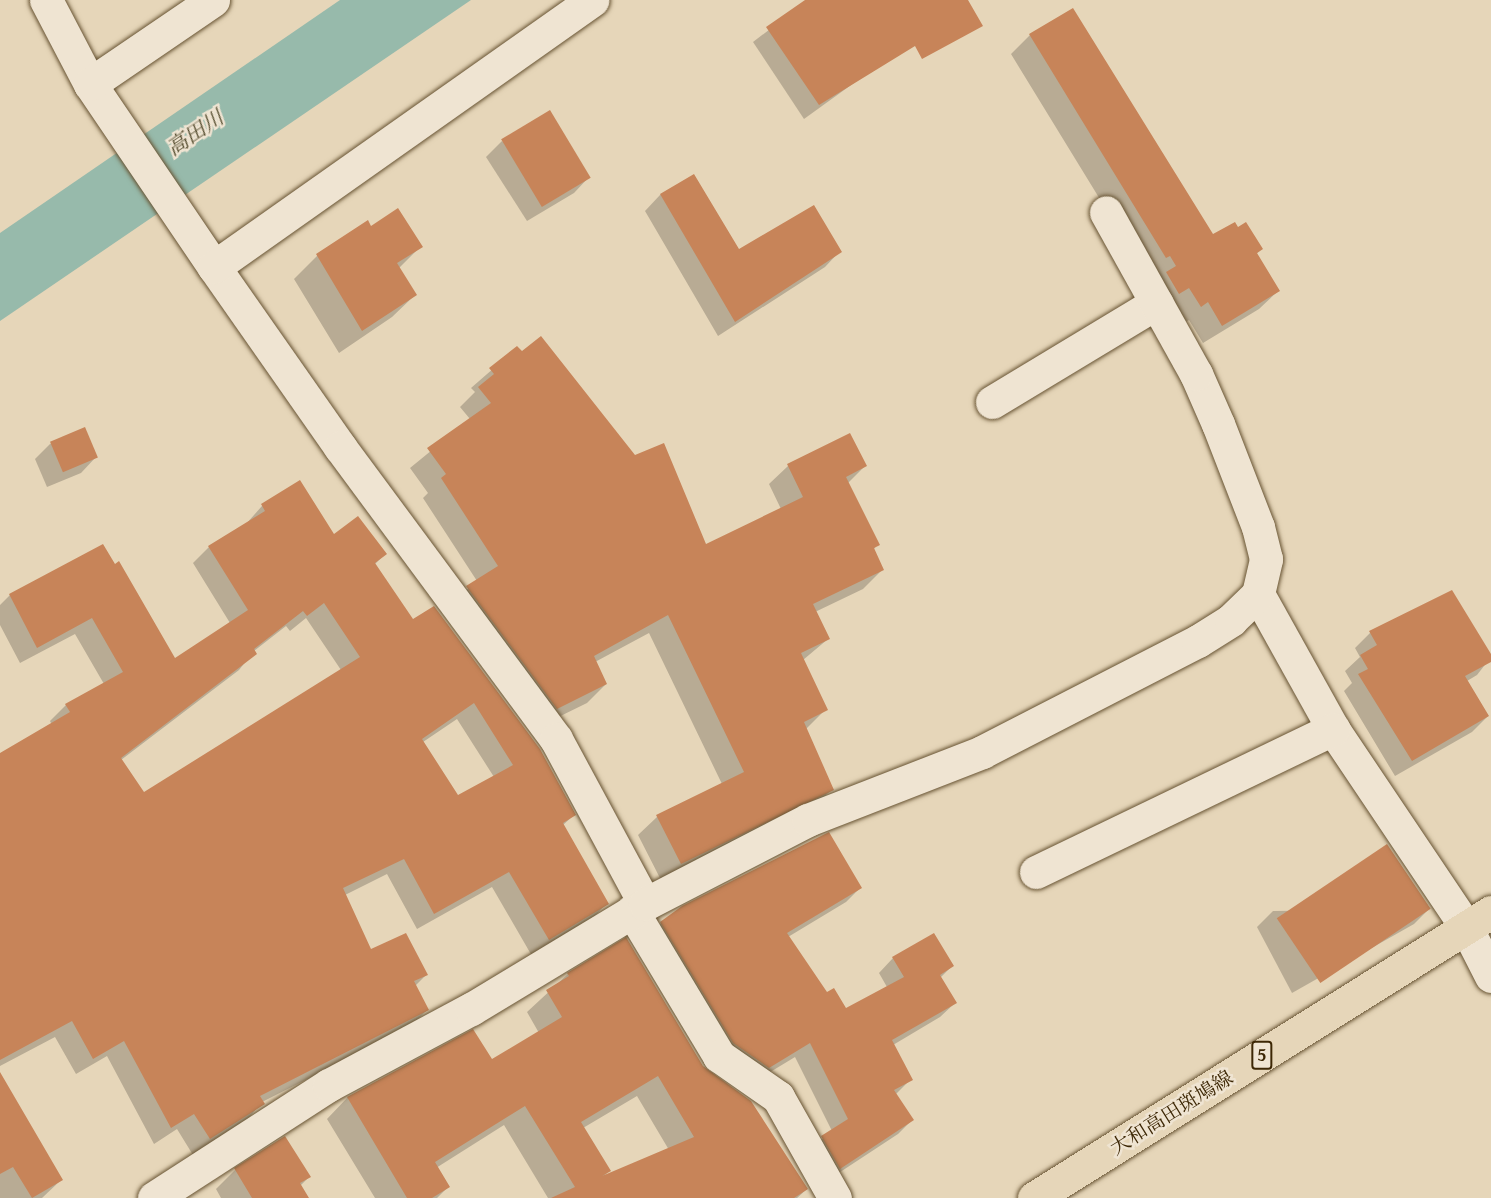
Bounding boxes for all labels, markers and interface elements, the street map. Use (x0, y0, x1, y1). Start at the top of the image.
water label: 高田川 (162, 105, 228, 161)
road number: 5 (1250, 1040, 1274, 1070)
street label: 大和高田斑鳩線 (1105, 1065, 1237, 1159)

